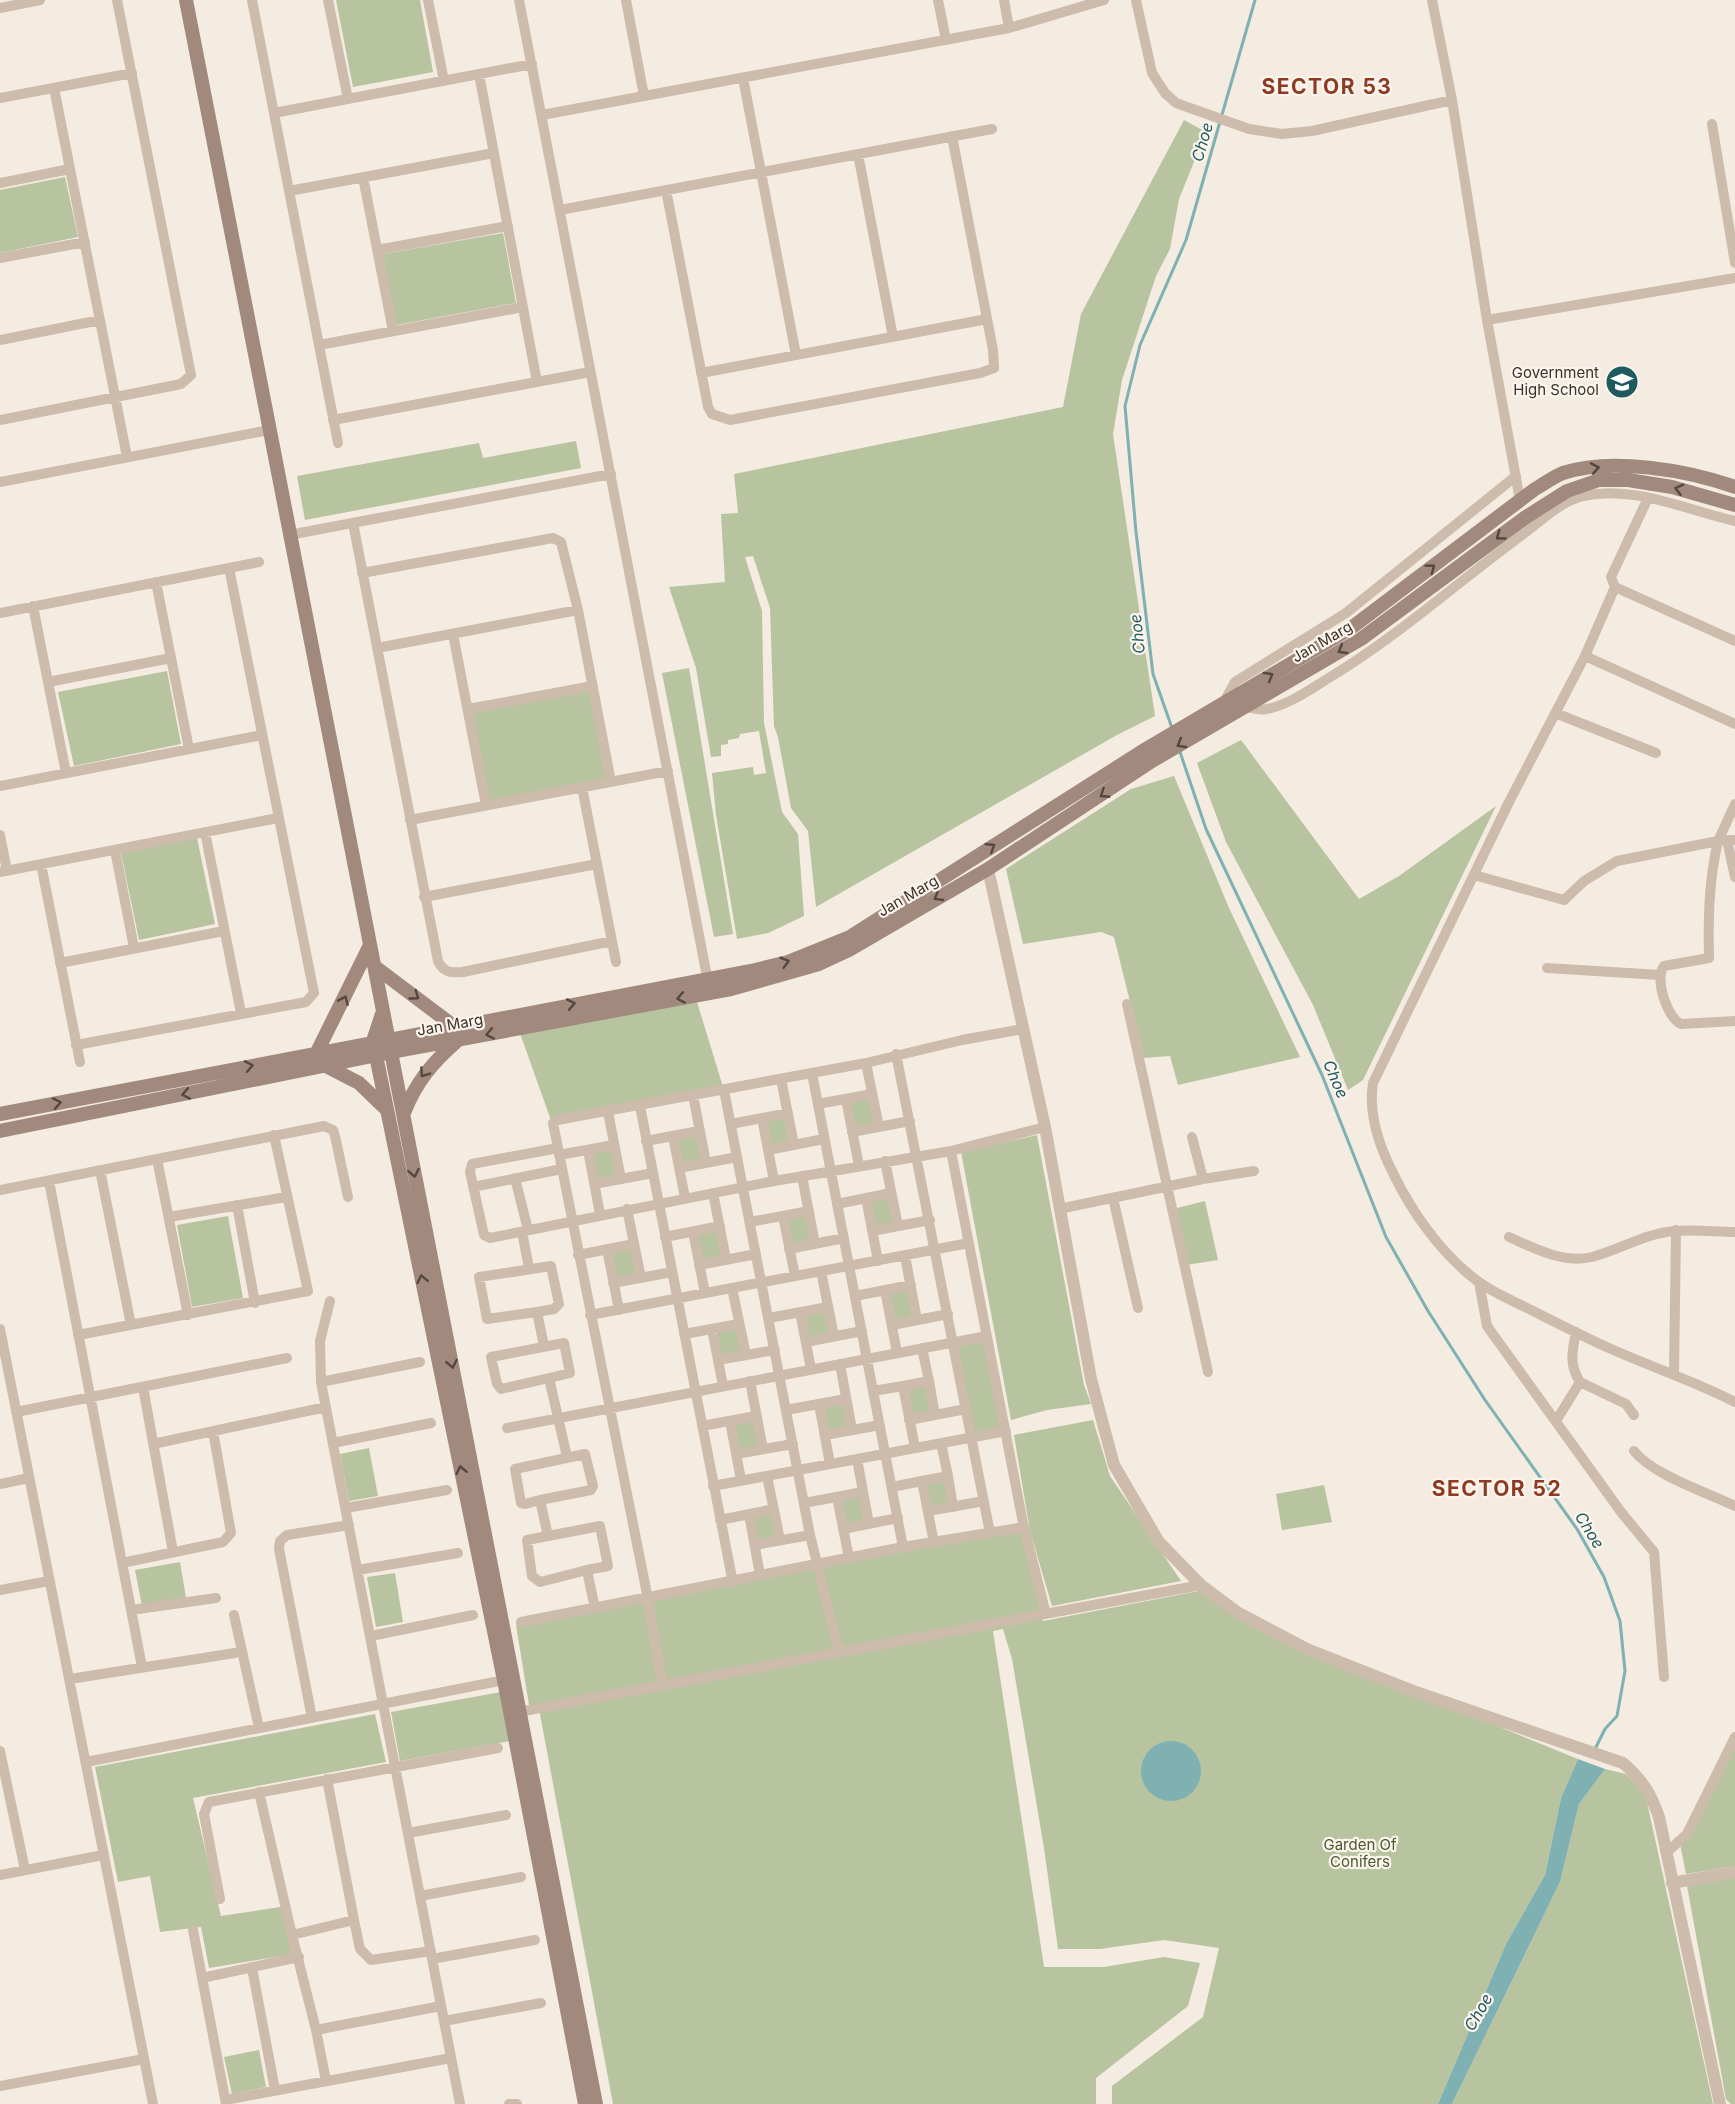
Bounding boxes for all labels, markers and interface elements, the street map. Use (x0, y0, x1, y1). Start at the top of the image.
district label: SECTOR 53 (1262, 74, 1392, 99)
water label: Choe (1187, 120, 1217, 164)
place label: Government High School (1512, 363, 1599, 399)
school or university icon: Government High School (1604, 364, 1640, 400)
one-way arrow (1590, 462, 1599, 474)
one-way arrow (1674, 484, 1685, 496)
one-way arrow (1496, 529, 1507, 540)
one-way arrow (1424, 564, 1435, 575)
water label: Choe (1125, 613, 1149, 655)
street label: Jan Marg (1288, 617, 1355, 666)
one-way arrow (1338, 643, 1348, 654)
one-way arrow (1263, 672, 1273, 684)
one-way arrow (1177, 737, 1187, 749)
one-way arrow (1099, 786, 1110, 797)
one-way arrow (985, 843, 995, 855)
street label: Jan Marg (874, 871, 941, 920)
one-way arrow (934, 890, 945, 901)
one-way arrow (779, 957, 790, 969)
one-way arrow (408, 988, 419, 999)
one-way arrow (677, 991, 687, 1004)
one-way arrow (336, 996, 348, 1007)
one-way arrow (566, 998, 576, 1011)
street label: Jan Marg (415, 1009, 484, 1040)
one-way arrow (485, 1027, 495, 1040)
water label: Choe (1319, 1057, 1353, 1101)
one-way arrow (243, 1060, 253, 1073)
one-way arrow (420, 1067, 431, 1078)
one-way arrow (182, 1087, 192, 1100)
one-way arrow (52, 1097, 62, 1110)
one-way arrow (407, 1167, 420, 1177)
one-way arrow (416, 1274, 429, 1284)
one-way arrow (445, 1359, 458, 1369)
one-way arrow (455, 1465, 468, 1475)
district label: SECTOR 52 (1432, 1476, 1562, 1501)
water label: Choe (1571, 1508, 1609, 1552)
park label: Garden Of Conifers (1323, 1835, 1397, 1871)
water label: Choe (1459, 1990, 1497, 2034)

